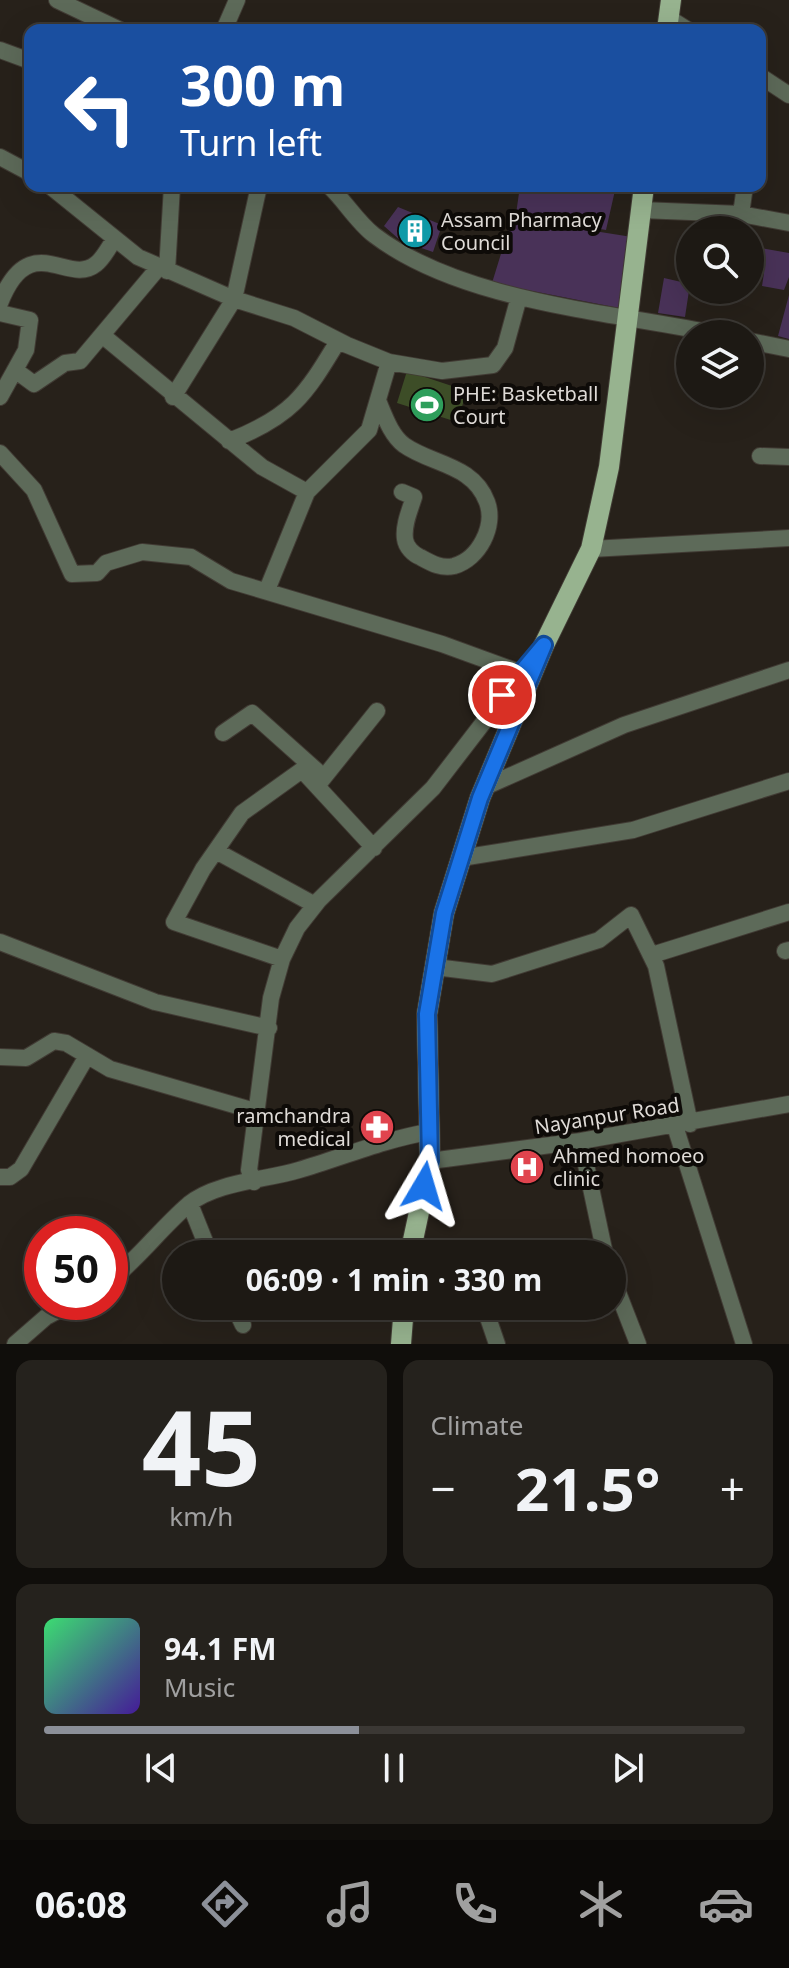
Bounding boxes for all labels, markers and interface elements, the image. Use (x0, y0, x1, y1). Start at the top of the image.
text: 300 m (180, 46, 345, 122)
icon: left (48, 56, 152, 160)
text: Turn left (180, 118, 322, 167)
place label: Assam Pharmacy Council (441, 206, 603, 256)
building icon: Assam Pharmacy Council (396, 212, 434, 250)
map controls (676, 216, 764, 408)
button: search (676, 216, 764, 304)
button: layers (676, 320, 764, 408)
place label: PHE: Basketball Court (453, 380, 598, 430)
sports icon: PHE: Basketball Court (408, 386, 446, 424)
pin (468, 661, 536, 729)
icon: arrive (480, 673, 524, 717)
street label: Nayanpur Road (533, 1091, 681, 1140)
place label: ramchandra medical (236, 1102, 351, 1152)
pharmacy icon: ramchandra medical (358, 1108, 396, 1146)
place label: Ahmed homoeo clinic (553, 1142, 704, 1192)
position arrow (382, 1144, 466, 1228)
hospital icon: Ahmed homoeo clinic (508, 1148, 546, 1186)
speed limit sign: 50 (24, 1216, 128, 1320)
text: 06:09 · 1 min · 330 m (246, 1259, 542, 1300)
text: 45 (142, 1375, 261, 1516)
text: Climate (431, 1407, 523, 1443)
text: 21.5° (515, 1447, 660, 1529)
text: − (431, 1458, 456, 1518)
text: + (720, 1458, 745, 1518)
text: km/h (169, 1498, 233, 1534)
text: 94.1 FM (164, 1628, 276, 1669)
text: Music (164, 1669, 235, 1705)
icon: previous (139, 1746, 183, 1790)
icon: pause (372, 1746, 416, 1790)
icon: next (606, 1746, 650, 1790)
icon: directions (197, 1876, 253, 1932)
icon: music (322, 1876, 378, 1932)
icon: phone (447, 1876, 503, 1932)
icon: climate (573, 1876, 629, 1932)
icon: car (698, 1876, 754, 1932)
text: 06:08 (35, 1880, 127, 1929)

